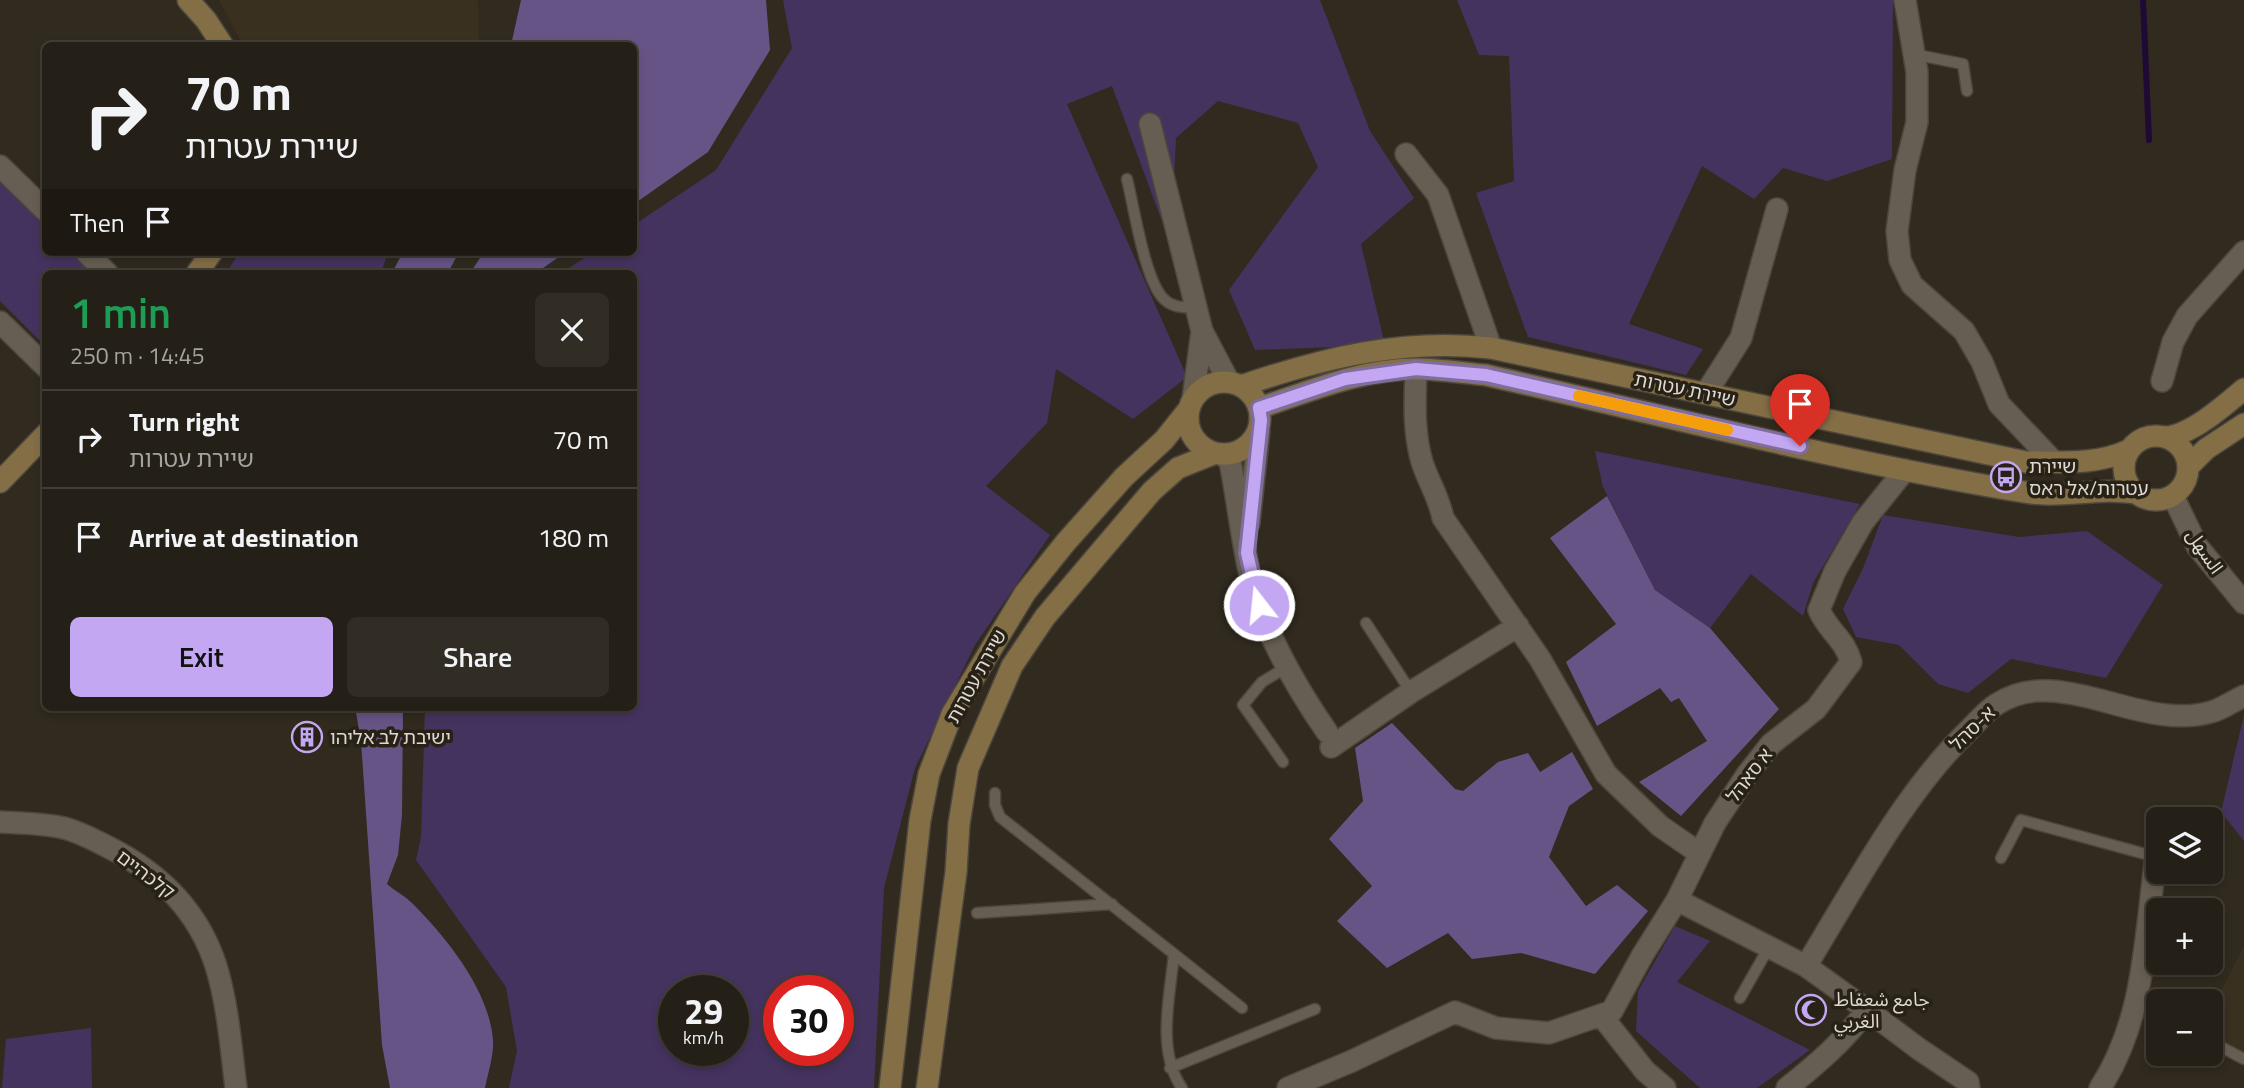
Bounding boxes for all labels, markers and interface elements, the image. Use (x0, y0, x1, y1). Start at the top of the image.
text: 70 m (185, 54, 292, 129)
icon: right (70, 70, 161, 161)
text: שיירת עטרות (185, 122, 359, 170)
text: Then (70, 203, 125, 242)
icon: arrive (139, 203, 177, 241)
text: 1 min (70, 280, 171, 344)
button: close (535, 293, 609, 367)
text: 250 m · 14:45 (70, 338, 205, 373)
street label: שיירת עטרות (1632, 364, 1739, 413)
pin (1770, 374, 1830, 446)
icon: arrive (1781, 385, 1819, 423)
text: Turn right (129, 402, 240, 441)
icon: right (70, 420, 108, 458)
text: 70 m (552, 420, 609, 459)
text: שיירת עטרות (129, 441, 254, 476)
place label: שיירת עטרות/אל ראס (2029, 451, 2149, 502)
bus stop icon: שיירת עטרות/אל ראס (1989, 460, 2023, 494)
icon: arrive (70, 518, 108, 556)
text: Arrive at destination (129, 518, 359, 557)
text: 180 m (538, 518, 609, 557)
street label: السهل (2180, 522, 2231, 579)
position arrow (1222, 568, 1296, 642)
button: Exit (70, 617, 333, 697)
button: Share (347, 617, 609, 697)
street label: שיירת עטרות (938, 624, 1013, 728)
street label: א-סהל (1942, 698, 2001, 757)
building icon: ישיבת לב אליהו (290, 720, 324, 754)
place label: ישיבת לב אליהו (330, 722, 451, 751)
street label: א סאהל (1718, 741, 1779, 808)
map controls (2146, 807, 2223, 1066)
button: layers (2146, 807, 2223, 884)
street label: קלכהיים (111, 842, 182, 905)
button: + (2146, 898, 2223, 975)
speed limit sign: 30 (763, 975, 854, 1066)
text: 29 (684, 984, 723, 1038)
place label: جامع شعفاط الغربي (1834, 984, 1930, 1036)
button: − (2146, 989, 2223, 1066)
mosque icon: جامع شعفاط الغربي (1794, 993, 1828, 1027)
text: km/h (683, 1024, 724, 1051)

